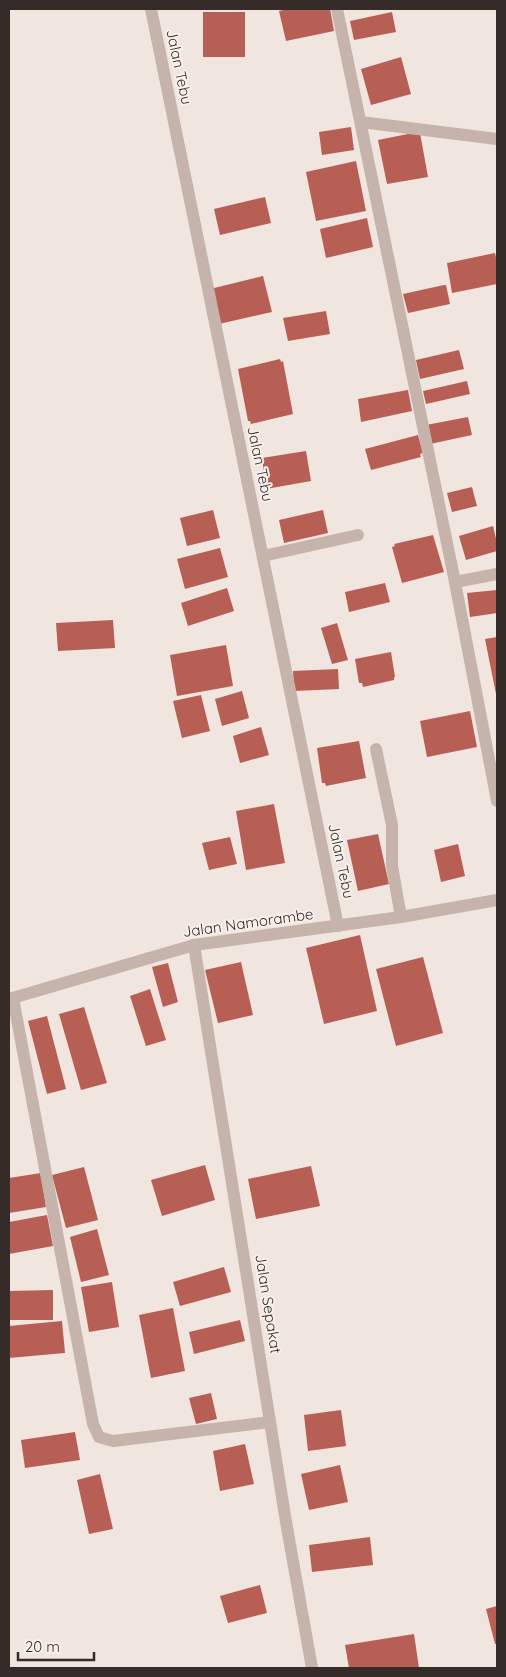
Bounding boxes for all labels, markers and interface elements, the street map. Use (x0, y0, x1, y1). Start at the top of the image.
street label: Jalan Tebu (162, 28, 197, 106)
street label: Jalan Tebu (243, 425, 278, 503)
street label: Jalan Tebu (324, 822, 359, 900)
street label: Jalan Namorambe (181, 904, 314, 941)
street label: Jalan Sepakat (251, 1253, 286, 1355)
scale bar (18, 1630, 94, 1662)
text: 20 m (25, 1637, 60, 1656)

